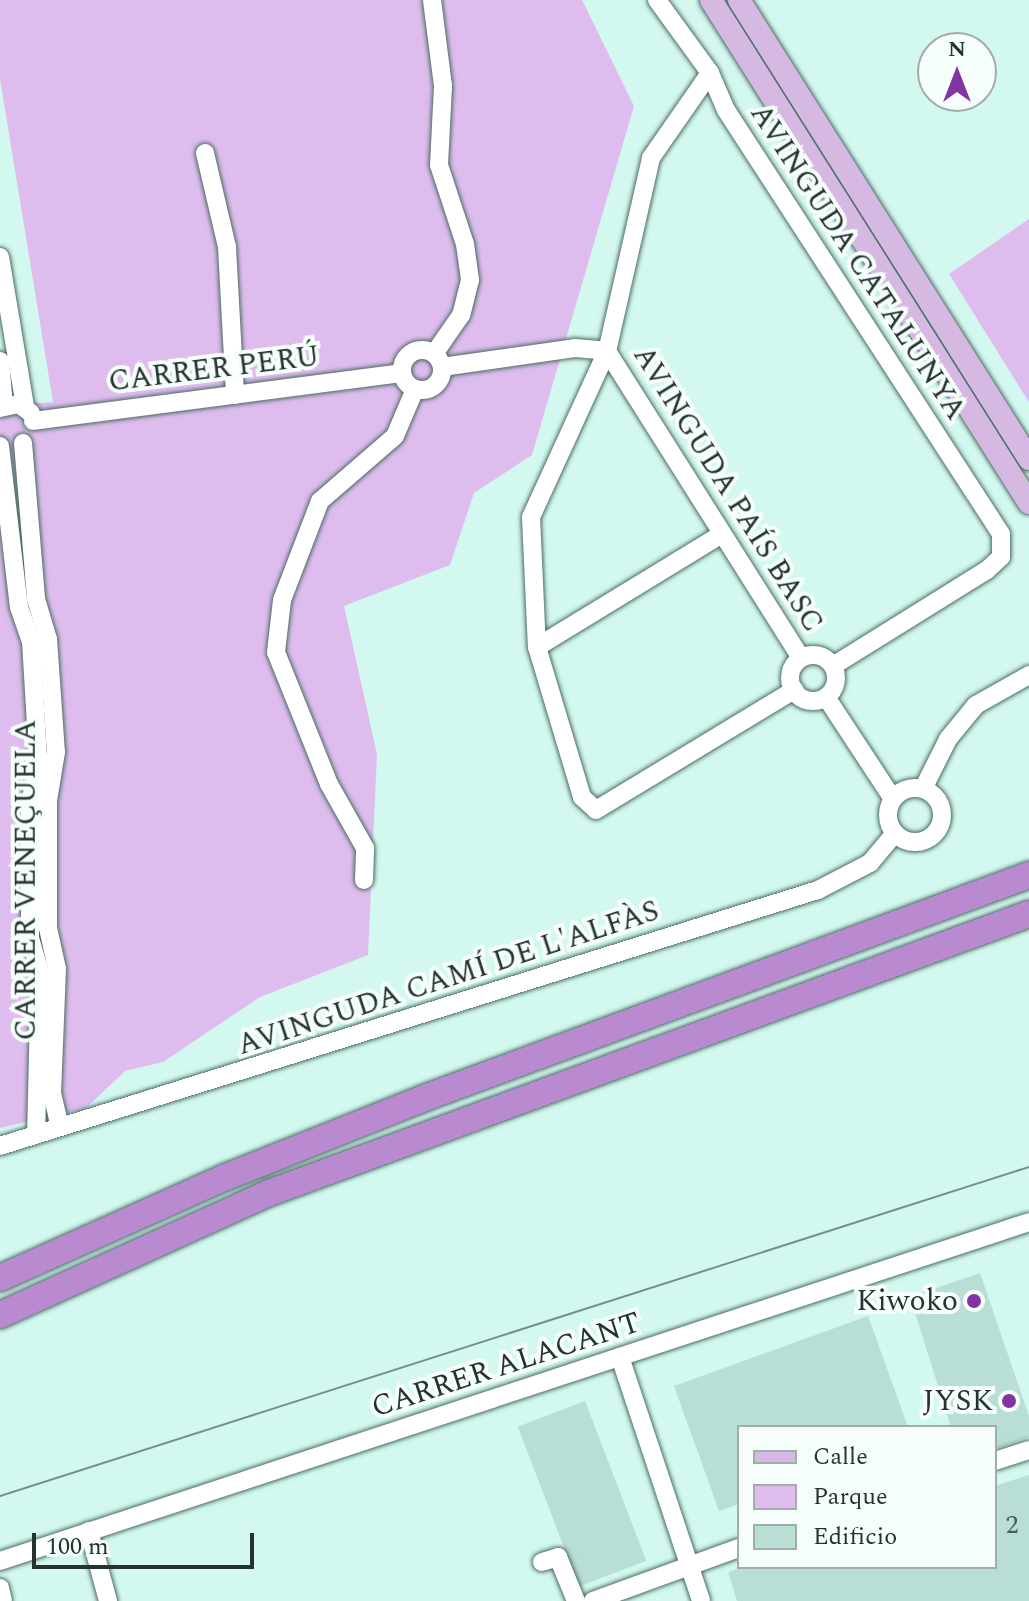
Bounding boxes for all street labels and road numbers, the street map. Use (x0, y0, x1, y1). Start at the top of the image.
street label: AVINGUDA CATALUNYA (742, 97, 974, 427)
street label: CARRER PERÚ (106, 338, 322, 400)
street label: AVINGUDA PAÍS BASC (625, 339, 831, 639)
street label: CARRER VENEÇUELA (8, 719, 44, 1041)
street label: AVINGUDA CAMÍ DE L'ALFÀS (233, 893, 663, 1063)
street label: CARRER ALACANT (367, 1305, 645, 1425)

